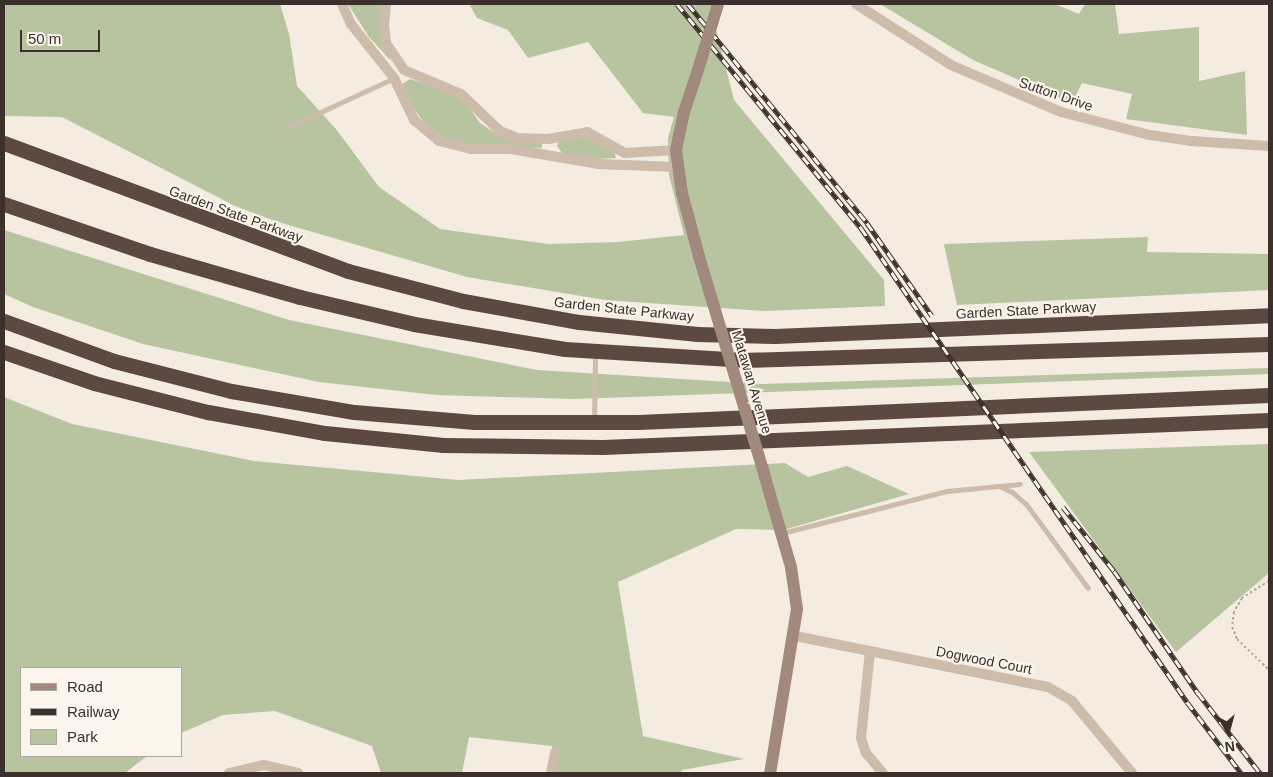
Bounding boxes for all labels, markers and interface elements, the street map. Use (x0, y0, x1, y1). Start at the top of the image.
scale bar (22, 20, 102, 52)
text: 50 m (28, 30, 61, 47)
street label: Sutton Drive (1017, 74, 1095, 114)
street label: Garden State Parkway (167, 182, 305, 246)
street label: Garden State Parkway (553, 293, 695, 325)
street label: Garden State Parkway (955, 298, 1097, 322)
street label: Matawan Avenue (728, 328, 776, 436)
street label: Dogwood Court (935, 642, 1033, 678)
legend (20, 667, 182, 757)
text: Road (67, 678, 103, 695)
text: Railway (67, 703, 120, 720)
north arrow (1203, 707, 1253, 757)
text: Park (67, 728, 98, 745)
text: N (1224, 738, 1236, 755)

